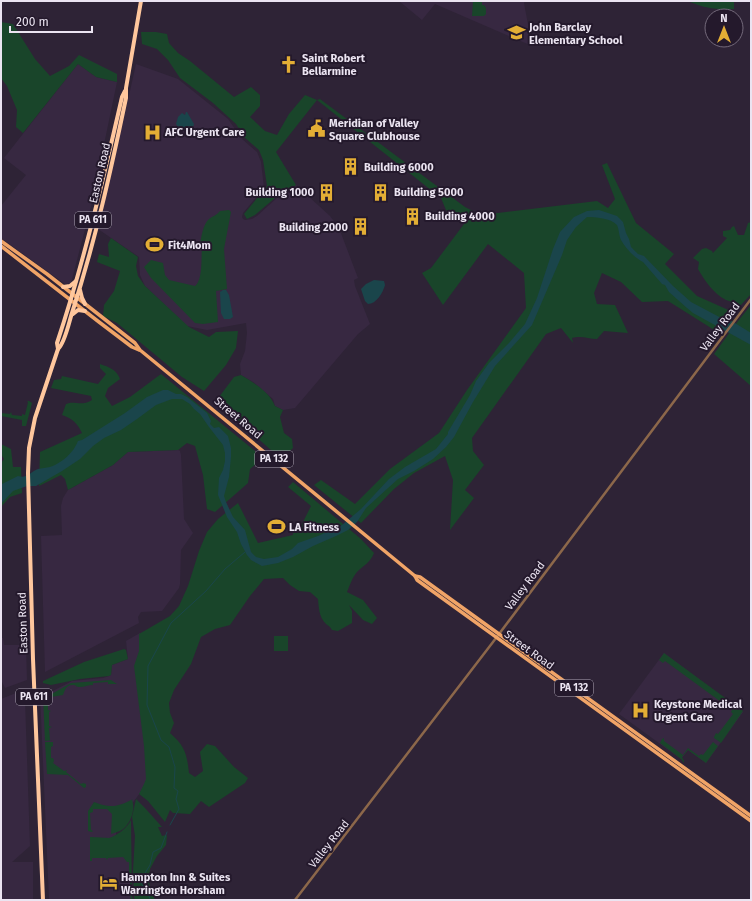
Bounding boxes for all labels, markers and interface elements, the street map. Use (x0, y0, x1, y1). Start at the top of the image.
scale bar (10, 8, 92, 34)
north arrow (704, 8, 744, 48)
text: N (720, 12, 728, 25)
text: 200 m (16, 15, 49, 29)
place label: John Barclay Elementary School (528, 21, 623, 47)
school or university icon: John Barclay Elementary School (506, 23, 526, 43)
place label: Saint Robert Bellarmine (302, 52, 366, 78)
church icon: Saint Robert Bellarmine (279, 54, 299, 74)
place label: Meridian of Valley Square Clubhouse (329, 117, 420, 143)
public building icon: Meridian of Valley Square Clubhouse (306, 119, 326, 139)
hospital icon: AFC Urgent Care (142, 122, 162, 142)
place label: AFC Urgent Care (164, 126, 245, 139)
street label: Easton Road (87, 141, 113, 205)
building icon: Building 6000 (341, 157, 361, 177)
place label: Building 6000 (364, 161, 434, 174)
building icon: Building 1000 (317, 182, 337, 202)
building icon: Building 5000 (371, 182, 391, 202)
place label: Building 1000 (245, 186, 315, 199)
place label: Building 5000 (394, 186, 464, 199)
building icon: Building 4000 (402, 206, 422, 226)
place label: Building 4000 (425, 210, 495, 223)
road number: PA 611 (75, 212, 111, 228)
building icon: Building 2000 (351, 217, 371, 237)
place label: Building 2000 (279, 221, 349, 234)
sports icon: Fit4Mom (145, 235, 165, 255)
place label: Fit4Mom (168, 239, 211, 252)
street label: Valley Road (697, 300, 743, 354)
street label: Street Road (212, 394, 264, 442)
road number: PA 132 (255, 451, 293, 467)
sports icon: LA Fitness (266, 517, 286, 537)
place label: LA Fitness (289, 521, 340, 534)
street label: Valley Road (502, 559, 548, 613)
street label: Easton Road (15, 592, 31, 654)
street label: Street Road (502, 628, 556, 672)
road number: PA 132 (555, 680, 593, 696)
road number: PA 611 (16, 689, 52, 705)
place label: Keystone Medical Urgent Care (654, 698, 743, 724)
hospital icon: Keystone Medical Urgent Care (631, 700, 651, 720)
street label: Valley Road (306, 817, 352, 871)
place label: Hampton Inn & Suites Warrington Horsham (121, 871, 231, 897)
hotel icon: Hampton Inn & Suites Warrington Horsham (98, 873, 118, 893)

